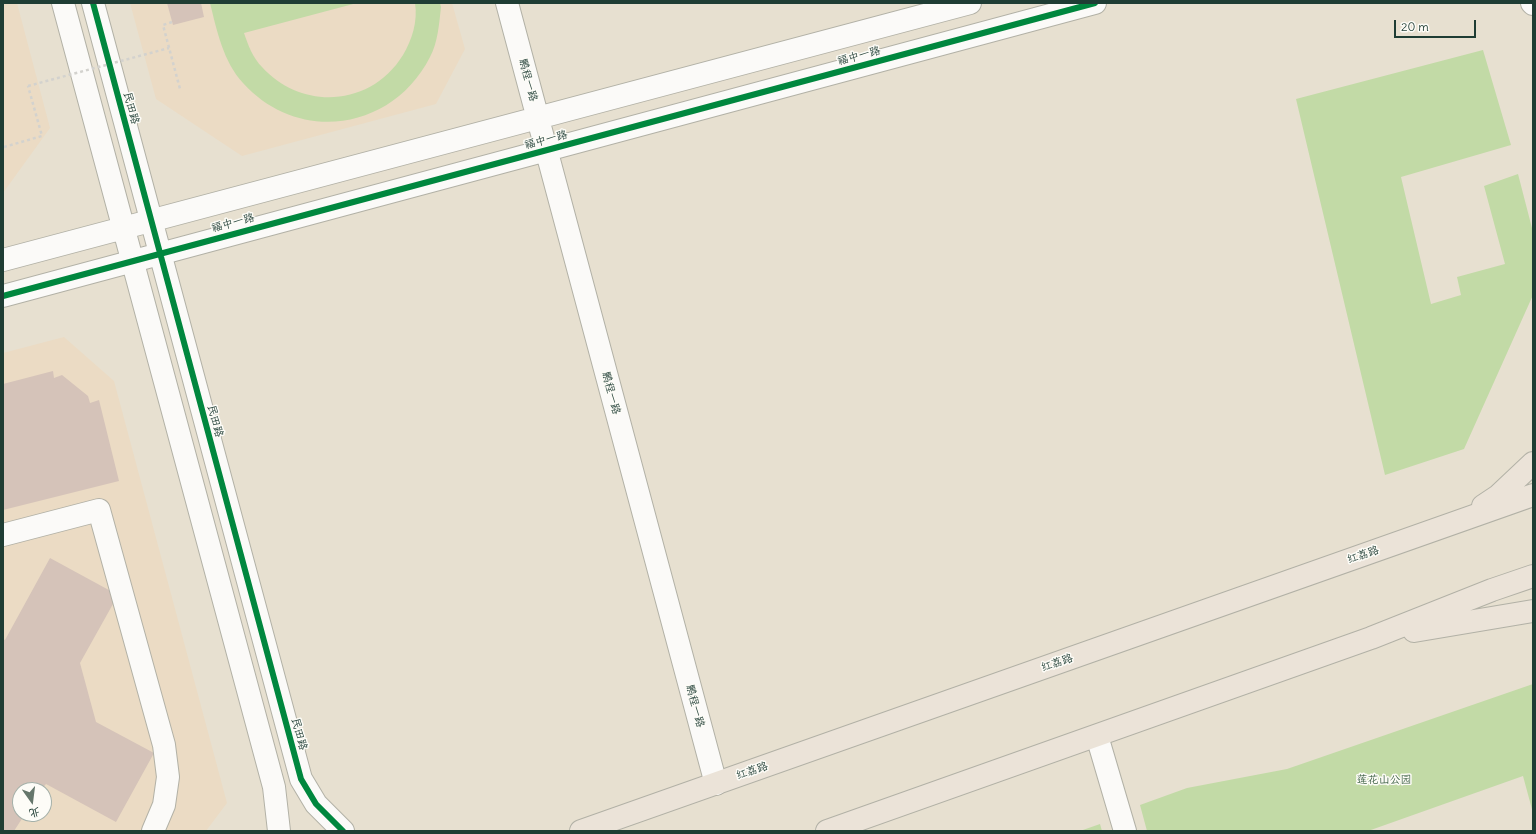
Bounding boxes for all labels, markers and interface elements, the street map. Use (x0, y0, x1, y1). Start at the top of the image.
scale bar (1396, 12, 1478, 38)
text: 20 m (1401, 19, 1429, 34)
street label: 福中一路 (836, 44, 882, 68)
street label: 鹏程一路 (516, 57, 540, 103)
street label: 民田路 (120, 90, 142, 126)
street label: 福中一路 (523, 128, 569, 152)
street label: 福中一路 (210, 211, 256, 235)
street label: 鹏程一路 (599, 370, 623, 416)
street label: 民田路 (204, 403, 226, 439)
street label: 红荔路 (1345, 543, 1381, 567)
street label: 红荔路 (1039, 651, 1075, 675)
street label: 鹏程一路 (683, 683, 707, 729)
street label: 民田路 (288, 716, 310, 752)
street label: 红荔路 (734, 759, 770, 783)
park label: 莲花山公园 (1357, 773, 1411, 787)
north arrow (12, 782, 52, 822)
text: 北 (28, 805, 42, 821)

